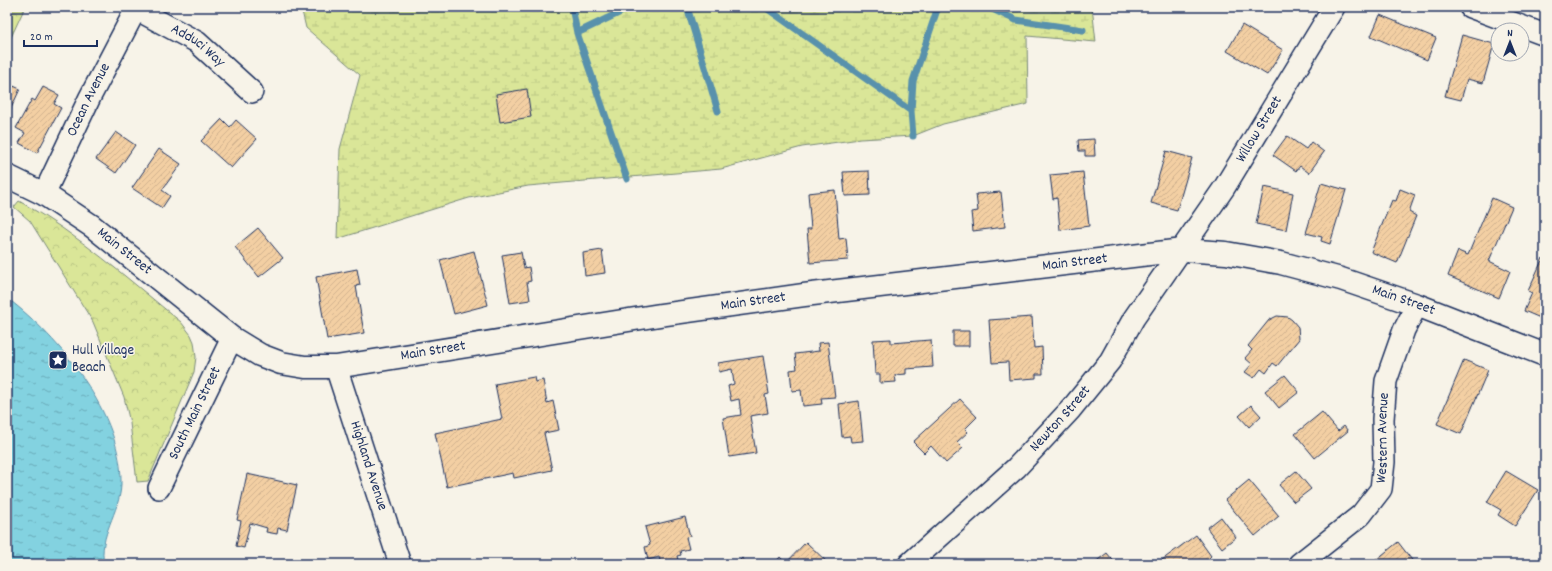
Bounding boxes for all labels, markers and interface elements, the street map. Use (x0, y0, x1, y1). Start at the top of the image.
street label: Adduci Way (167, 19, 230, 74)
scale bar (24, 22, 97, 48)
north arrow (1490, 22, 1530, 62)
text: N (1507, 26, 1513, 42)
text: 20 m (30, 29, 53, 46)
street label: Ocean Avenue (62, 59, 117, 141)
street label: Willow Street (1231, 91, 1289, 167)
street label: Main Street (92, 223, 157, 281)
street label: Main Street (1041, 248, 1109, 278)
street label: Main Street (1369, 279, 1439, 322)
street label: Main Street (719, 287, 788, 317)
street label: Main Street (399, 335, 468, 367)
place label: Hull Village Beach (72, 340, 134, 379)
place icon: Hull Village Beach (47, 349, 69, 371)
street label: South Main Street (163, 363, 228, 464)
street label: Newton Street (1025, 381, 1097, 457)
street label: Western Avenue (1371, 391, 1396, 484)
street label: Highland Avenue (343, 418, 393, 514)

